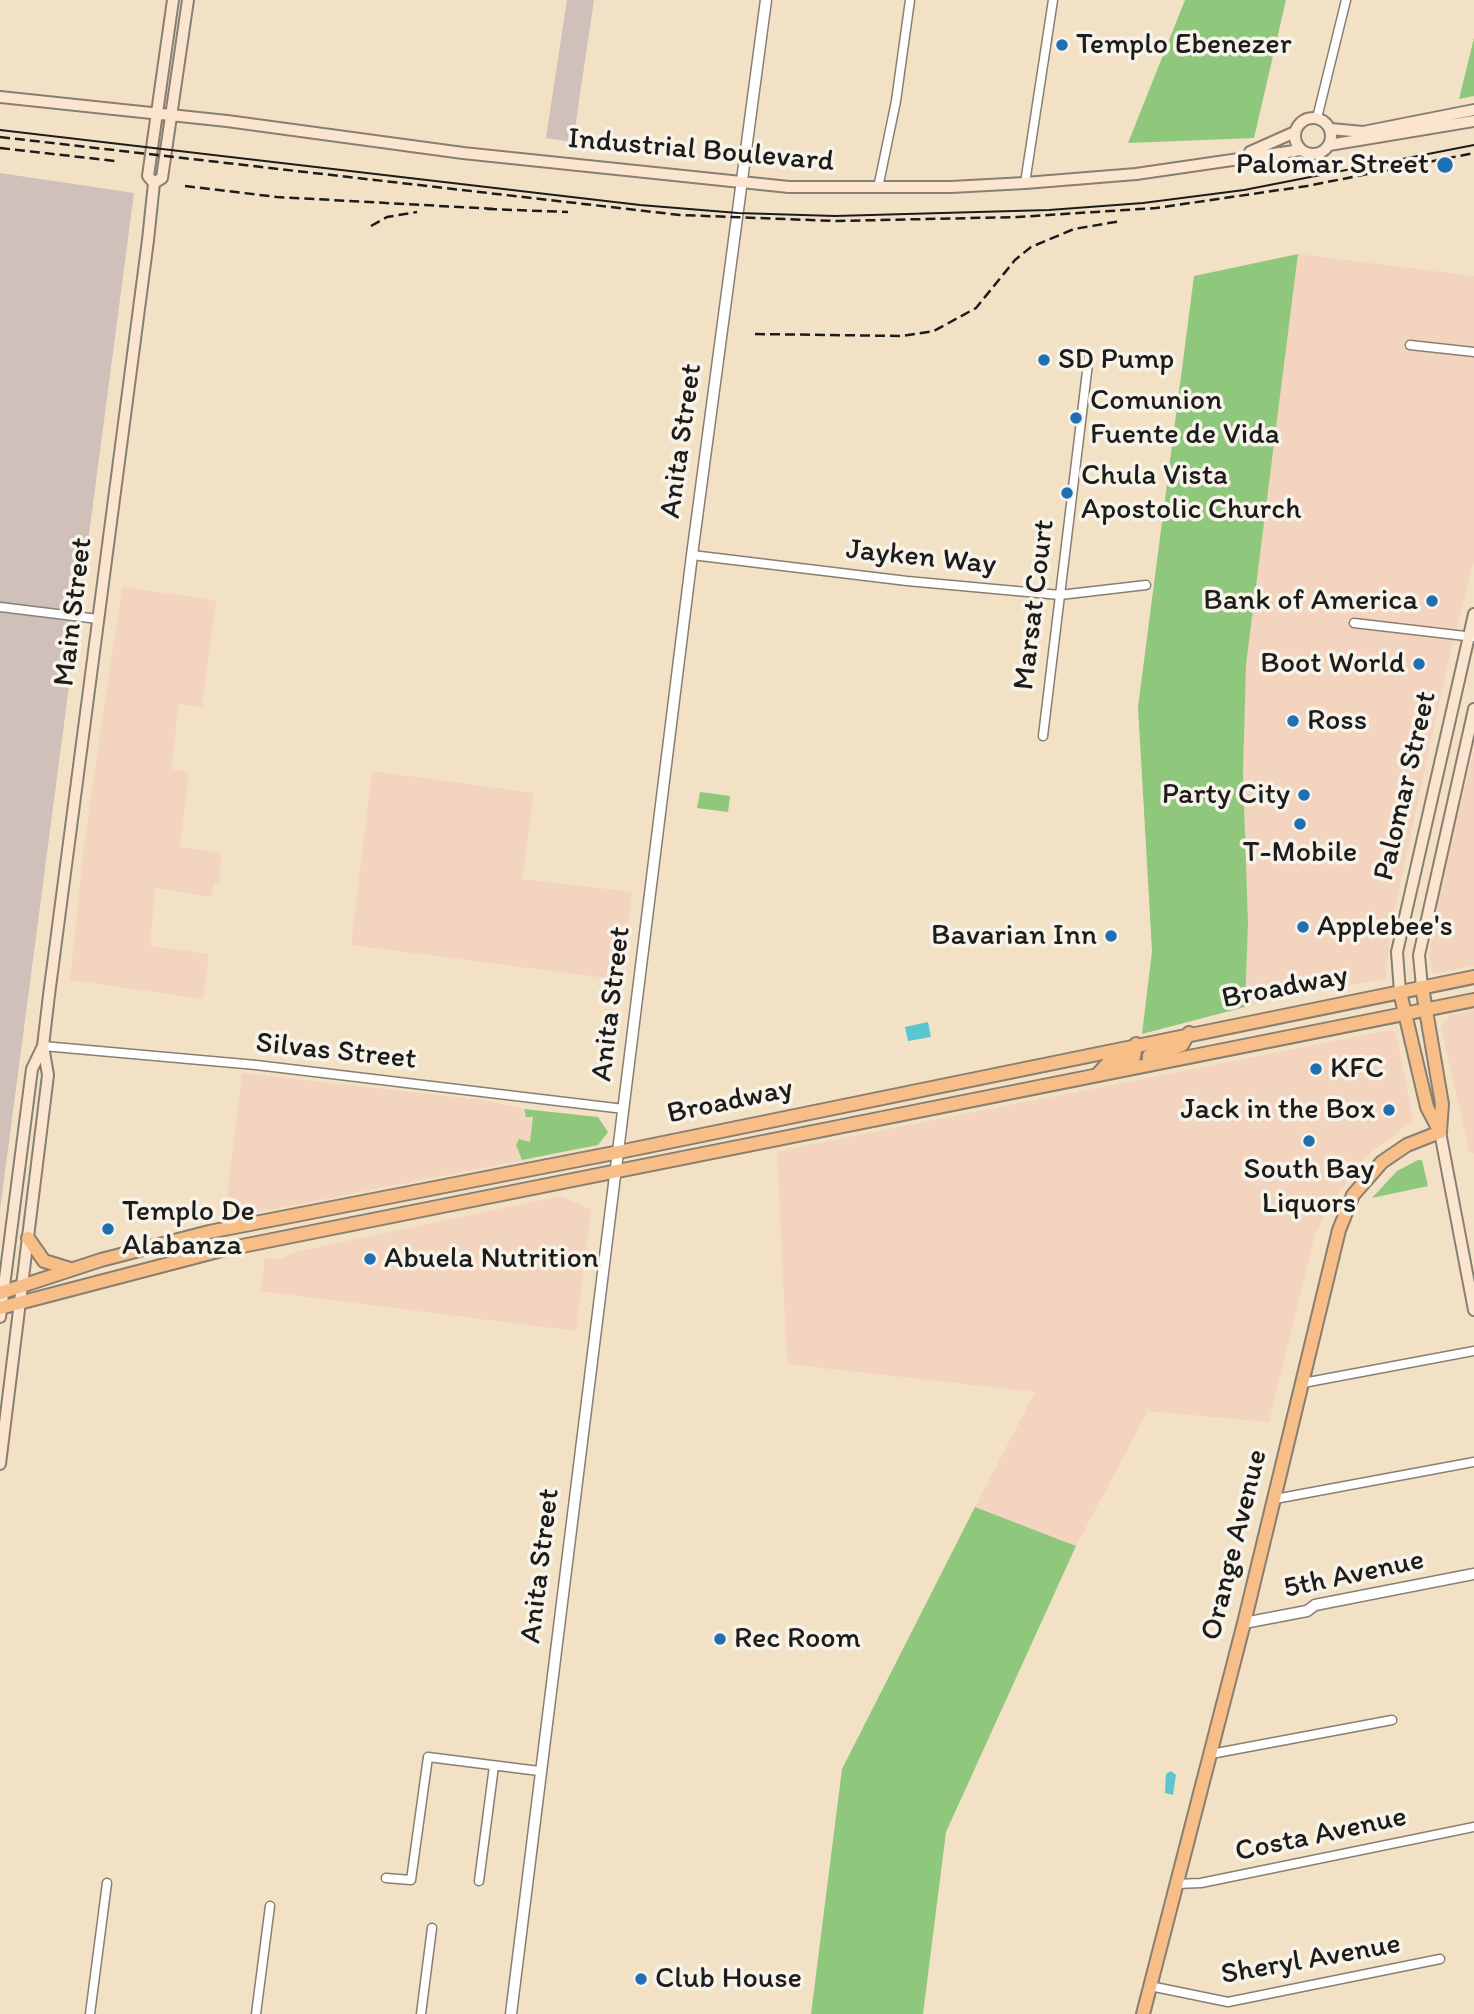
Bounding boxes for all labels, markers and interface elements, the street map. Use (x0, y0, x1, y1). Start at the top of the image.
place label: Templo Ebenezer (1076, 27, 1292, 63)
marker: Templo Ebenezer (1054, 37, 1070, 53)
street label: Industrial Boulevard (566, 121, 836, 181)
place label: Palomar Street (1236, 147, 1429, 183)
marker: Palomar Street (1435, 155, 1455, 175)
place label: SD Pump (1058, 342, 1174, 378)
marker: SD Pump (1036, 352, 1052, 368)
street label: Anita Street (653, 361, 711, 521)
place label: Comunion Fuente de Vida (1090, 383, 1279, 453)
marker: Comunion Fuente de Vida (1068, 410, 1084, 426)
place label: Chula Vista Apostolic Church (1081, 458, 1301, 528)
marker: Chula Vista Apostolic Church (1059, 485, 1075, 501)
street label: Marsat Court (1007, 518, 1063, 692)
street label: Jayken Way (844, 532, 998, 584)
street label: Main Street (47, 535, 101, 689)
place label: Bank of America (1203, 583, 1418, 619)
marker: Bank of America (1424, 593, 1440, 609)
place label: Boot World (1260, 646, 1405, 682)
marker: Boot World (1411, 656, 1427, 672)
street label: Palomar Street (1367, 688, 1445, 884)
place label: Ross (1307, 703, 1367, 739)
marker: Ross (1285, 713, 1301, 729)
place label: Party City (1162, 777, 1290, 813)
marker: Party City (1296, 787, 1312, 803)
marker: T-Mobile (1292, 816, 1308, 832)
place label: T-Mobile (1243, 835, 1357, 871)
place label: Applebee's (1317, 909, 1453, 945)
place label: Bavarian Inn (931, 918, 1097, 954)
marker: Applebee's (1295, 919, 1311, 935)
street label: Anita Street (585, 924, 639, 1084)
marker: Bavarian Inn (1103, 928, 1119, 944)
street label: Broadway (1219, 958, 1351, 1018)
street label: Silvas Street (254, 1026, 418, 1078)
place label: KFC (1330, 1051, 1384, 1087)
marker: KFC (1308, 1061, 1324, 1077)
street label: Broadway (664, 1071, 796, 1133)
place label: Jack in the Box (1181, 1092, 1375, 1128)
marker: Jack in the Box (1381, 1102, 1397, 1118)
marker: South Bay Liquors (1301, 1133, 1317, 1149)
place label: South Bay Liquors (1244, 1152, 1374, 1222)
place label: Templo De Alabanza (122, 1194, 255, 1264)
marker: Templo De Alabanza (100, 1221, 116, 1237)
place label: Abuela Nutrition (384, 1241, 599, 1277)
marker: Abuela Nutrition (362, 1251, 378, 1267)
street label: Orange Avenue (1194, 1446, 1276, 1644)
street label: Anita Street (514, 1486, 568, 1646)
street label: 5th Avenue (1280, 1543, 1428, 1607)
place label: Rec Room (734, 1621, 861, 1657)
marker: Rec Room (712, 1631, 728, 1647)
street label: Costa Avenue (1232, 1799, 1410, 1871)
street label: Sheryl Avenue (1218, 1926, 1404, 1994)
place label: Club House (655, 1961, 802, 1997)
marker: Club House (633, 1971, 649, 1987)

